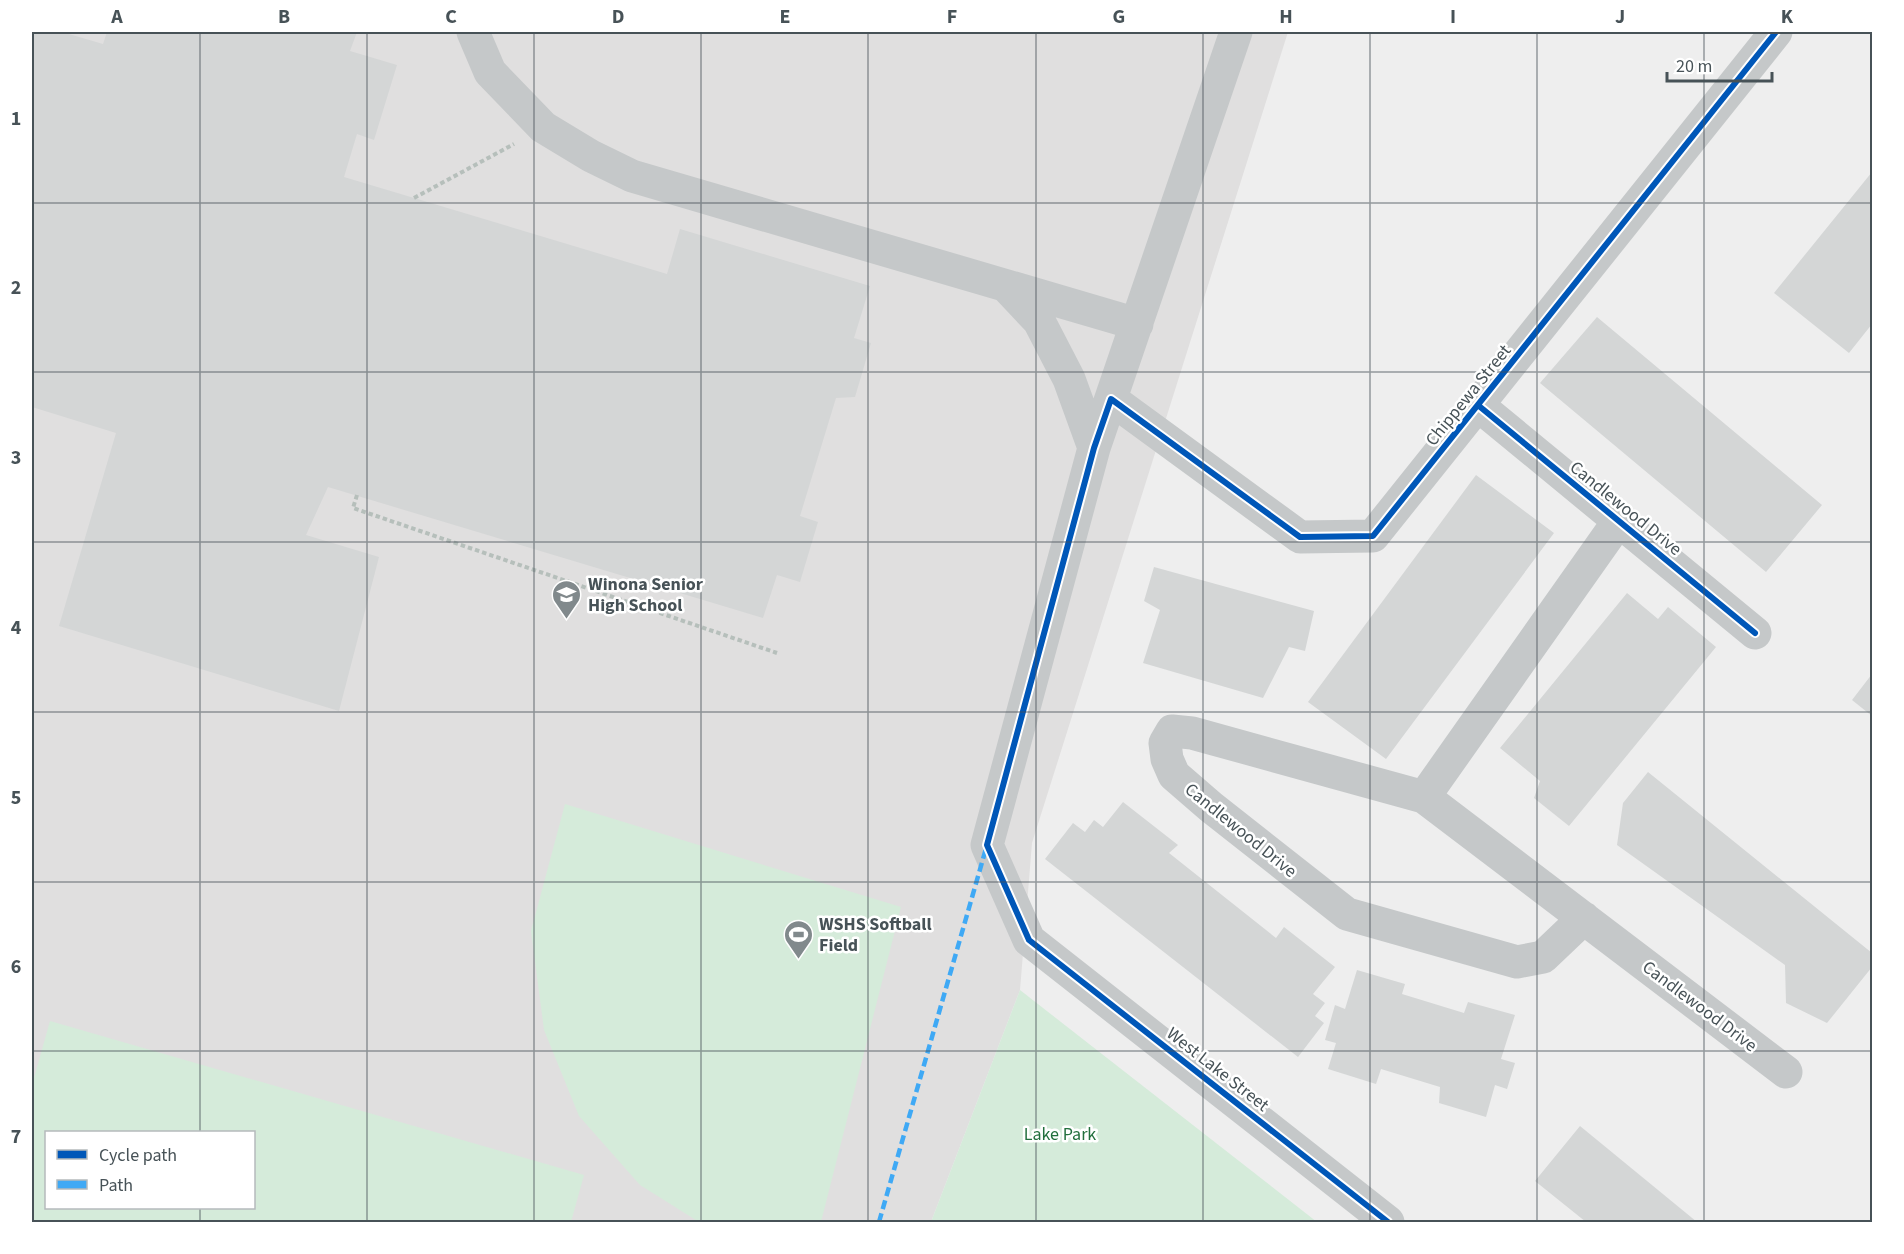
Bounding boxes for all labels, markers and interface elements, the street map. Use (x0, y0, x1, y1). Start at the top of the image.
text: A (110, 3, 123, 31)
text: B (278, 3, 290, 31)
text: C (445, 3, 457, 31)
text: D (612, 3, 624, 31)
text: E (780, 3, 790, 31)
text: F (947, 3, 957, 31)
text: G (1113, 3, 1125, 31)
text: H (1279, 3, 1293, 31)
text: I (1450, 3, 1456, 31)
text: J (1615, 3, 1625, 31)
text: K (1781, 3, 1794, 31)
scale bar (1667, 45, 1772, 83)
text: 20 m (1676, 54, 1712, 79)
text: 1 (11, 105, 21, 133)
text: 2 (11, 274, 21, 302)
street label: Chippewa Street (1420, 339, 1517, 451)
text: 3 (11, 444, 21, 472)
street label: Candlewood Drive (1564, 455, 1687, 562)
place label: Winona Senior High School (588, 572, 704, 618)
school or university icon: Winona Senior High School (551, 578, 583, 620)
text: 4 (11, 614, 22, 642)
street label: Candlewood Drive (1179, 777, 1302, 884)
text: 5 (11, 784, 21, 812)
place label: WSHS Softball Field (819, 912, 932, 958)
sports icon: WSHS Softball Field (782, 918, 814, 960)
text: 6 (11, 953, 21, 981)
street label: Candlewood Drive (1637, 955, 1762, 1058)
street label: West Lake Street (1161, 1021, 1274, 1117)
park label: Lake Park (1024, 1122, 1096, 1147)
text: 7 (11, 1123, 21, 1151)
legend (45, 1131, 255, 1209)
text: Cycle path (99, 1143, 177, 1168)
text: Path (99, 1173, 133, 1198)

